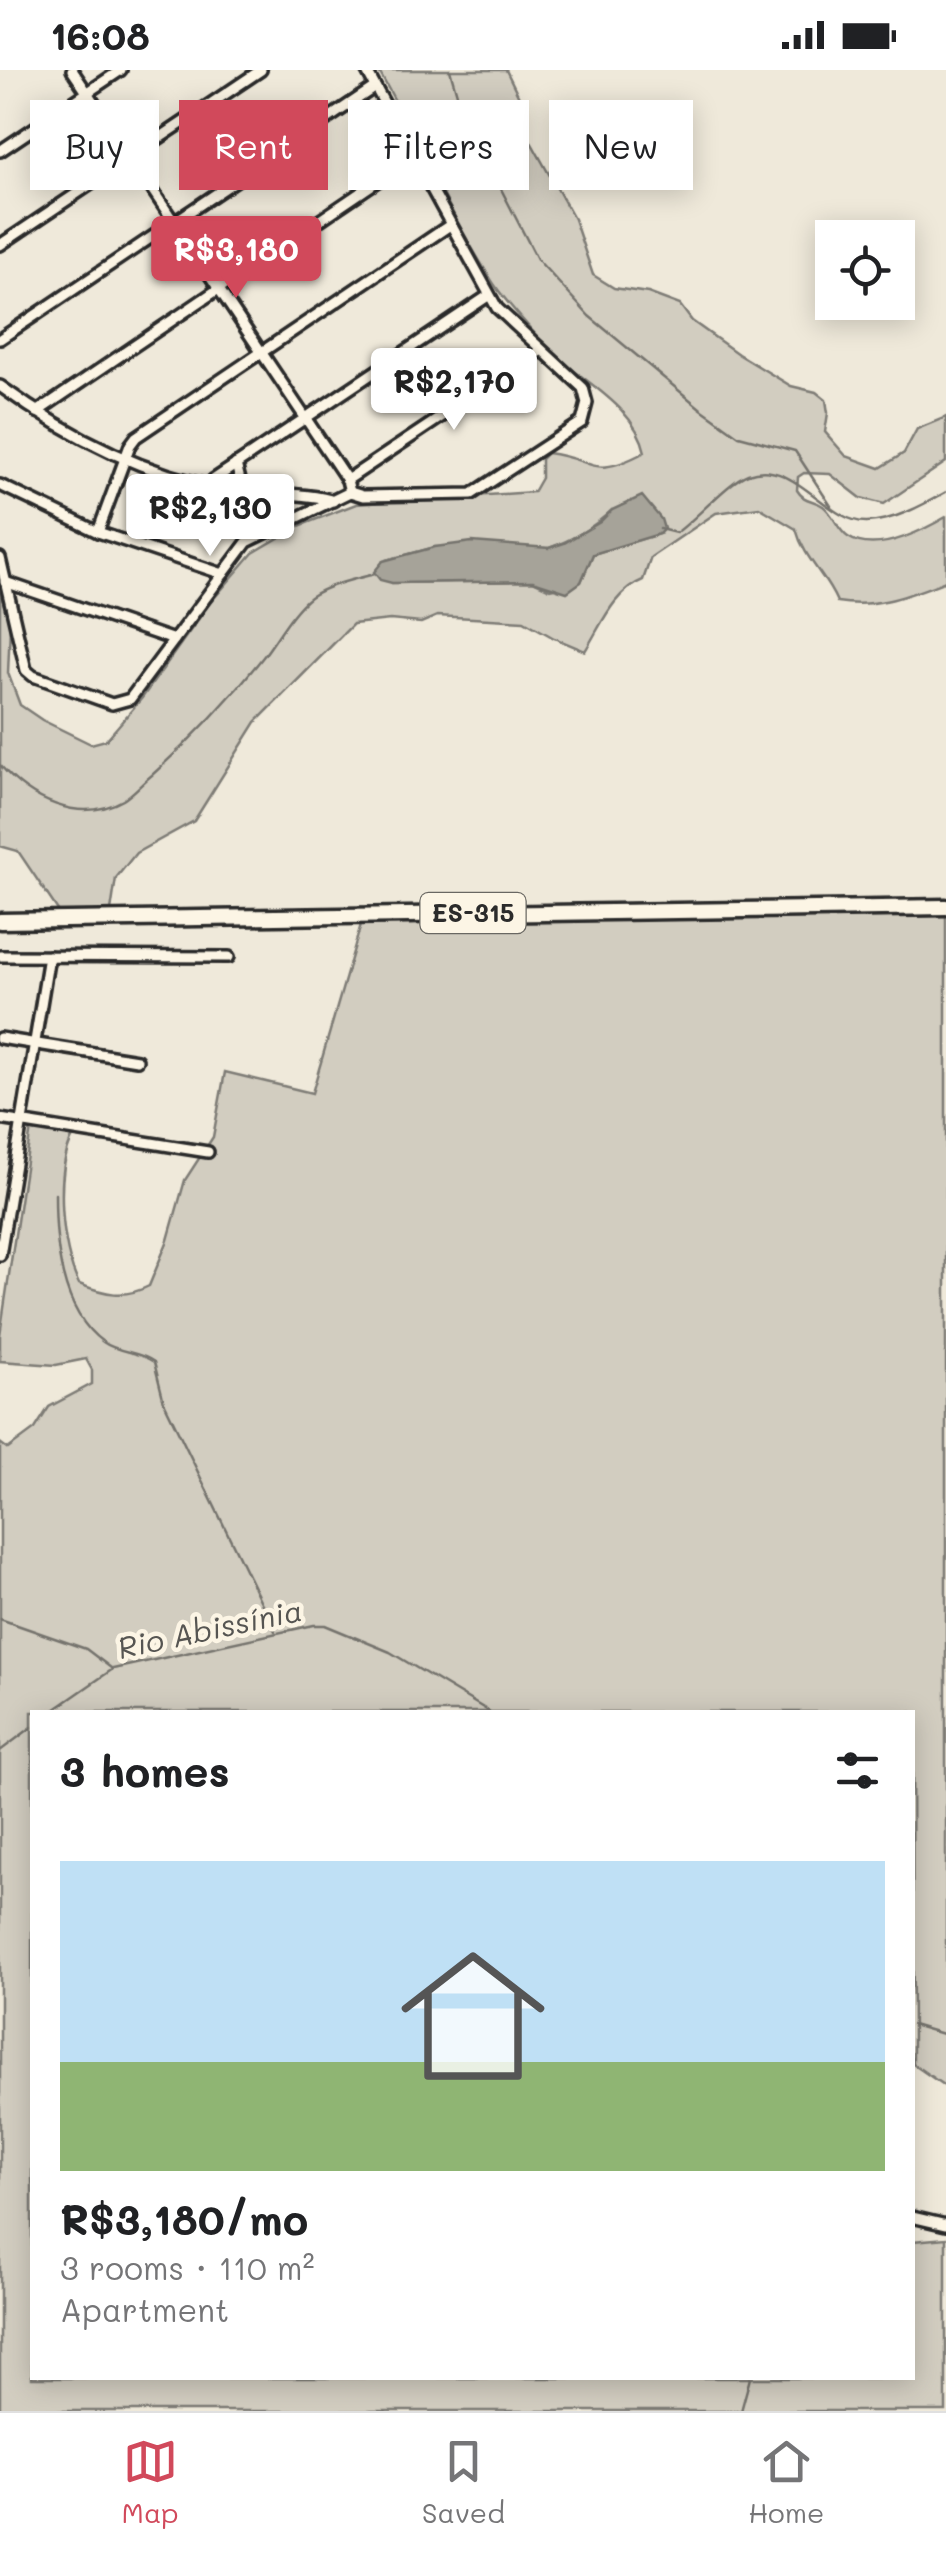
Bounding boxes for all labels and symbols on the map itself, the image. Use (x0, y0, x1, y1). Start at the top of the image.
pin: R$3,180 (144, 216, 328, 301)
pin: R$2,170 (362, 348, 546, 433)
pin: R$2,130 (118, 474, 302, 559)
road number: ES-315 (420, 893, 526, 933)
water label: Rio Abissínia (114, 1589, 306, 1667)

